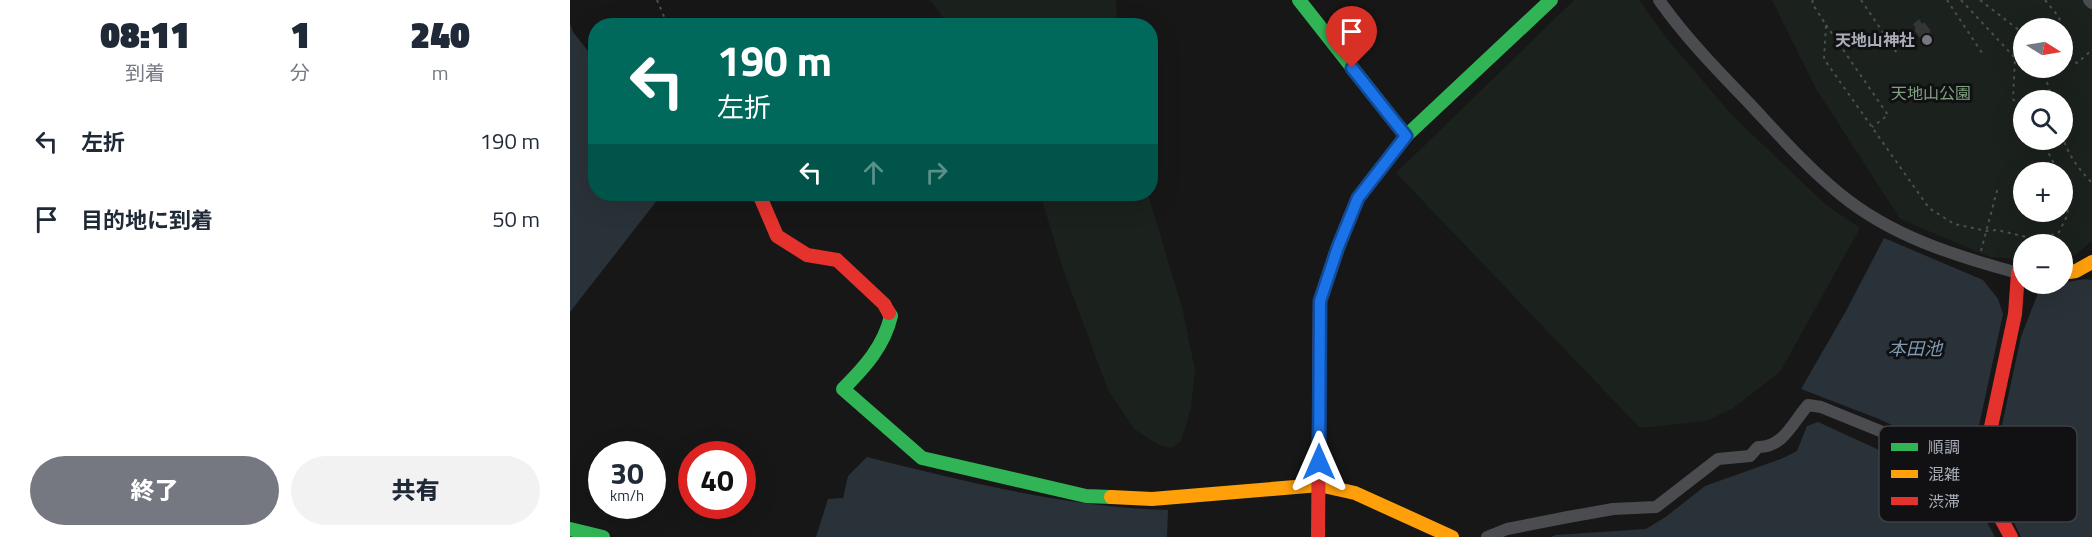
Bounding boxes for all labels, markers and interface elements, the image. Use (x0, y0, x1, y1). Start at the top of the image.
pin (1326, 6, 1377, 68)
text: 08:11 (100, 7, 190, 62)
text: 1 (290, 7, 310, 62)
text: 240 (410, 7, 470, 62)
icon: arrive (1335, 15, 1368, 48)
north arrow (2013, 18, 2073, 78)
map controls (2013, 18, 2073, 294)
text: 190 m (717, 28, 832, 92)
place label: 天地山神社 (1835, 28, 1915, 52)
marker: 天地山神社 (1920, 33, 1934, 47)
icon: left (618, 42, 696, 120)
text: 到着 (125, 57, 165, 88)
text: 分 (290, 57, 310, 88)
text: m (432, 57, 448, 88)
park label: 天地山公園 (1891, 81, 1971, 105)
text: 左折 (717, 86, 771, 127)
button: search (2013, 90, 2073, 150)
text: 190 m (480, 124, 540, 158)
icon: left (30, 125, 63, 158)
text: 左折 (81, 125, 125, 159)
icon: left (794, 156, 827, 189)
icon: ahead (857, 156, 890, 189)
icon: right (920, 156, 953, 189)
button: + (2013, 162, 2073, 222)
text: 50 m (492, 202, 540, 236)
icon: arrive (30, 203, 63, 236)
text: 目的地に到着 (81, 203, 213, 237)
button: − (2013, 234, 2073, 294)
water label: 本田池 (1888, 335, 1944, 362)
legend (1879, 426, 2077, 522)
position arrow (1287, 430, 1351, 494)
text: 順調 (1928, 435, 1960, 459)
speed limit sign: 40 (678, 441, 756, 519)
text: 30 (610, 450, 644, 496)
button: 終了 (30, 456, 279, 525)
button: 共有 (291, 456, 540, 525)
text: 混雑 (1928, 462, 1960, 486)
text: km/h (610, 484, 644, 507)
text: 渋滞 (1928, 489, 1960, 513)

